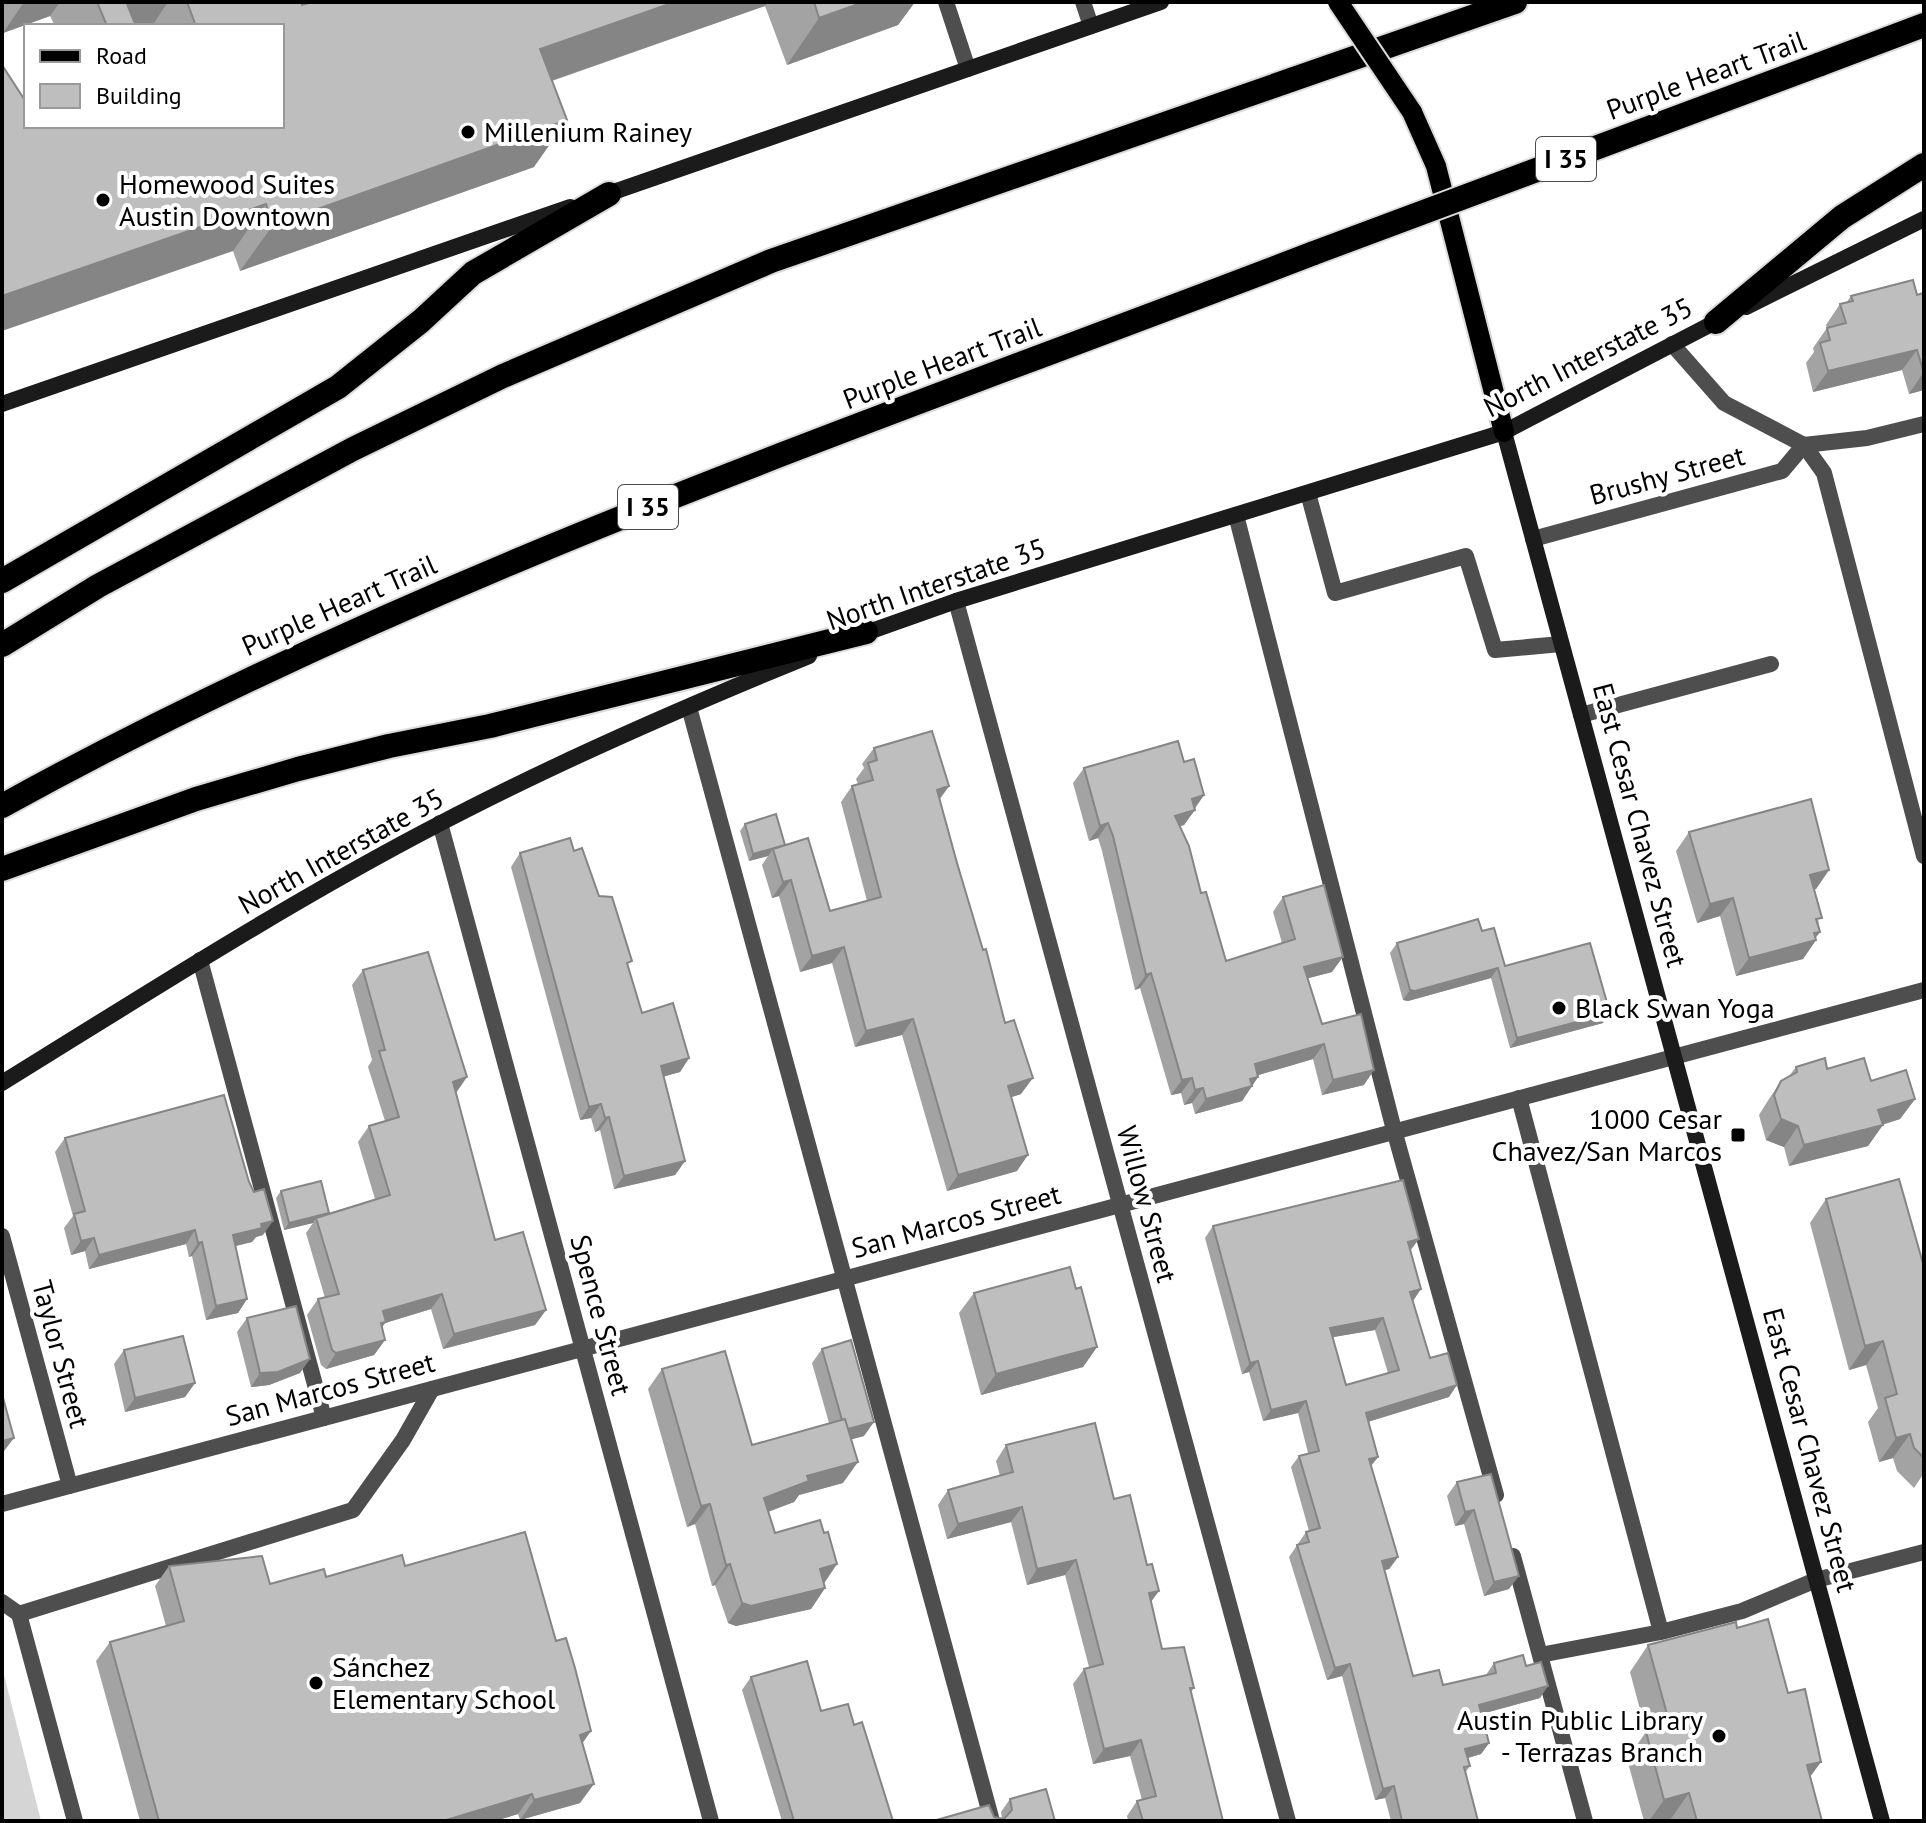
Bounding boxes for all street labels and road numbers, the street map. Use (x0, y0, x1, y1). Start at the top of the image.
street label: Purple Heart Trail (1601, 21, 1811, 128)
road number: I 35 (1536, 137, 1596, 181)
street label: North Interstate 35 (1477, 288, 1698, 425)
street label: Purple Heart Trail (837, 308, 1046, 417)
street label: Brushy Street (1585, 436, 1749, 513)
road number: I 35 (618, 485, 678, 529)
street label: North Interstate 35 (821, 529, 1050, 638)
street label: Purple Heart Trail (236, 545, 442, 664)
street label: East Cesar Chavez Street (1585, 679, 1696, 971)
street label: North Interstate 35 (231, 779, 450, 922)
street label: Willow Street (1109, 1121, 1186, 1287)
street label: San Marcos Street (847, 1175, 1065, 1266)
street label: Spence Street (562, 1231, 641, 1400)
street label: Taylor Street (24, 1276, 99, 1432)
street label: East Cesar Chavez Street (1755, 1304, 1866, 1596)
street label: San Marcos Street (221, 1343, 439, 1434)

